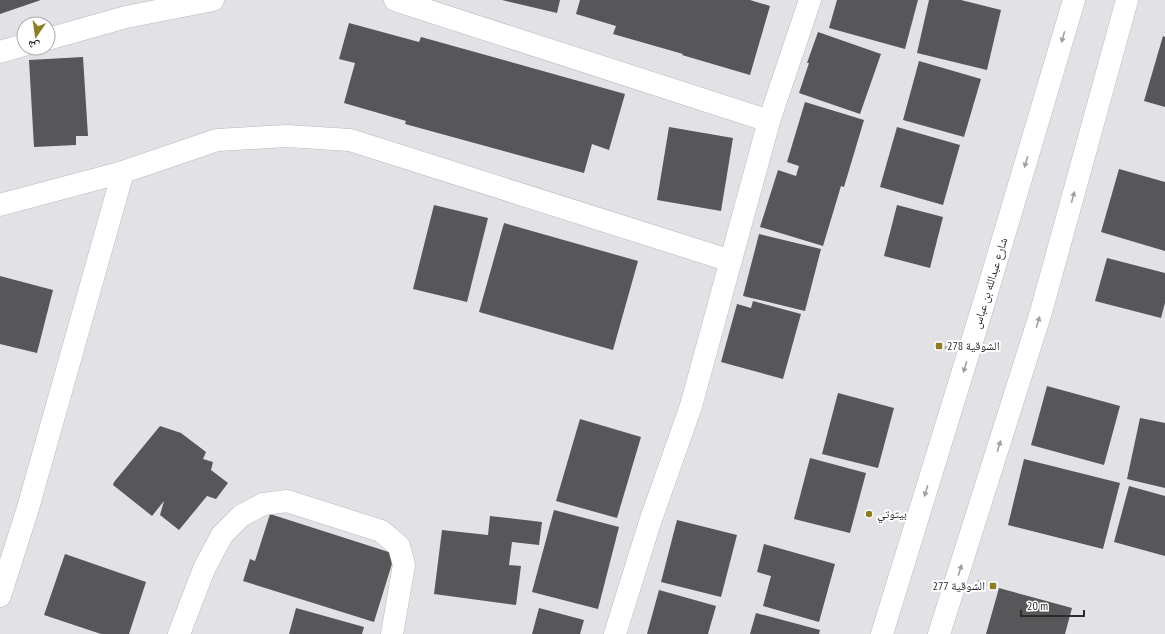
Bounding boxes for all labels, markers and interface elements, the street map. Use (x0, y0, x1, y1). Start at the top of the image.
north arrow (16, 16, 56, 56)
one-way arrow (1060, 32, 1066, 44)
text: ش (26, 37, 41, 54)
one-way arrow (1023, 156, 1029, 168)
one-way arrow (1070, 191, 1076, 203)
street label: شارع عبدالله بن عباس (969, 235, 1011, 331)
one-way arrow (1035, 316, 1041, 328)
place label: الشوقية 278 (947, 338, 1000, 353)
marker: الشوقية 278 (934, 341, 944, 351)
one-way arrow (961, 361, 967, 373)
one-way arrow (996, 440, 1002, 452)
one-way arrow (923, 486, 929, 498)
place label: بيتوتي (877, 506, 907, 524)
marker: بيتوتي (864, 509, 874, 519)
one-way arrow (957, 564, 963, 576)
place label: الشوقية 277 (932, 578, 985, 593)
marker: الشوقية 277 (988, 581, 998, 591)
scale bar (1021, 592, 1084, 618)
text: 20 m (1027, 598, 1048, 613)

